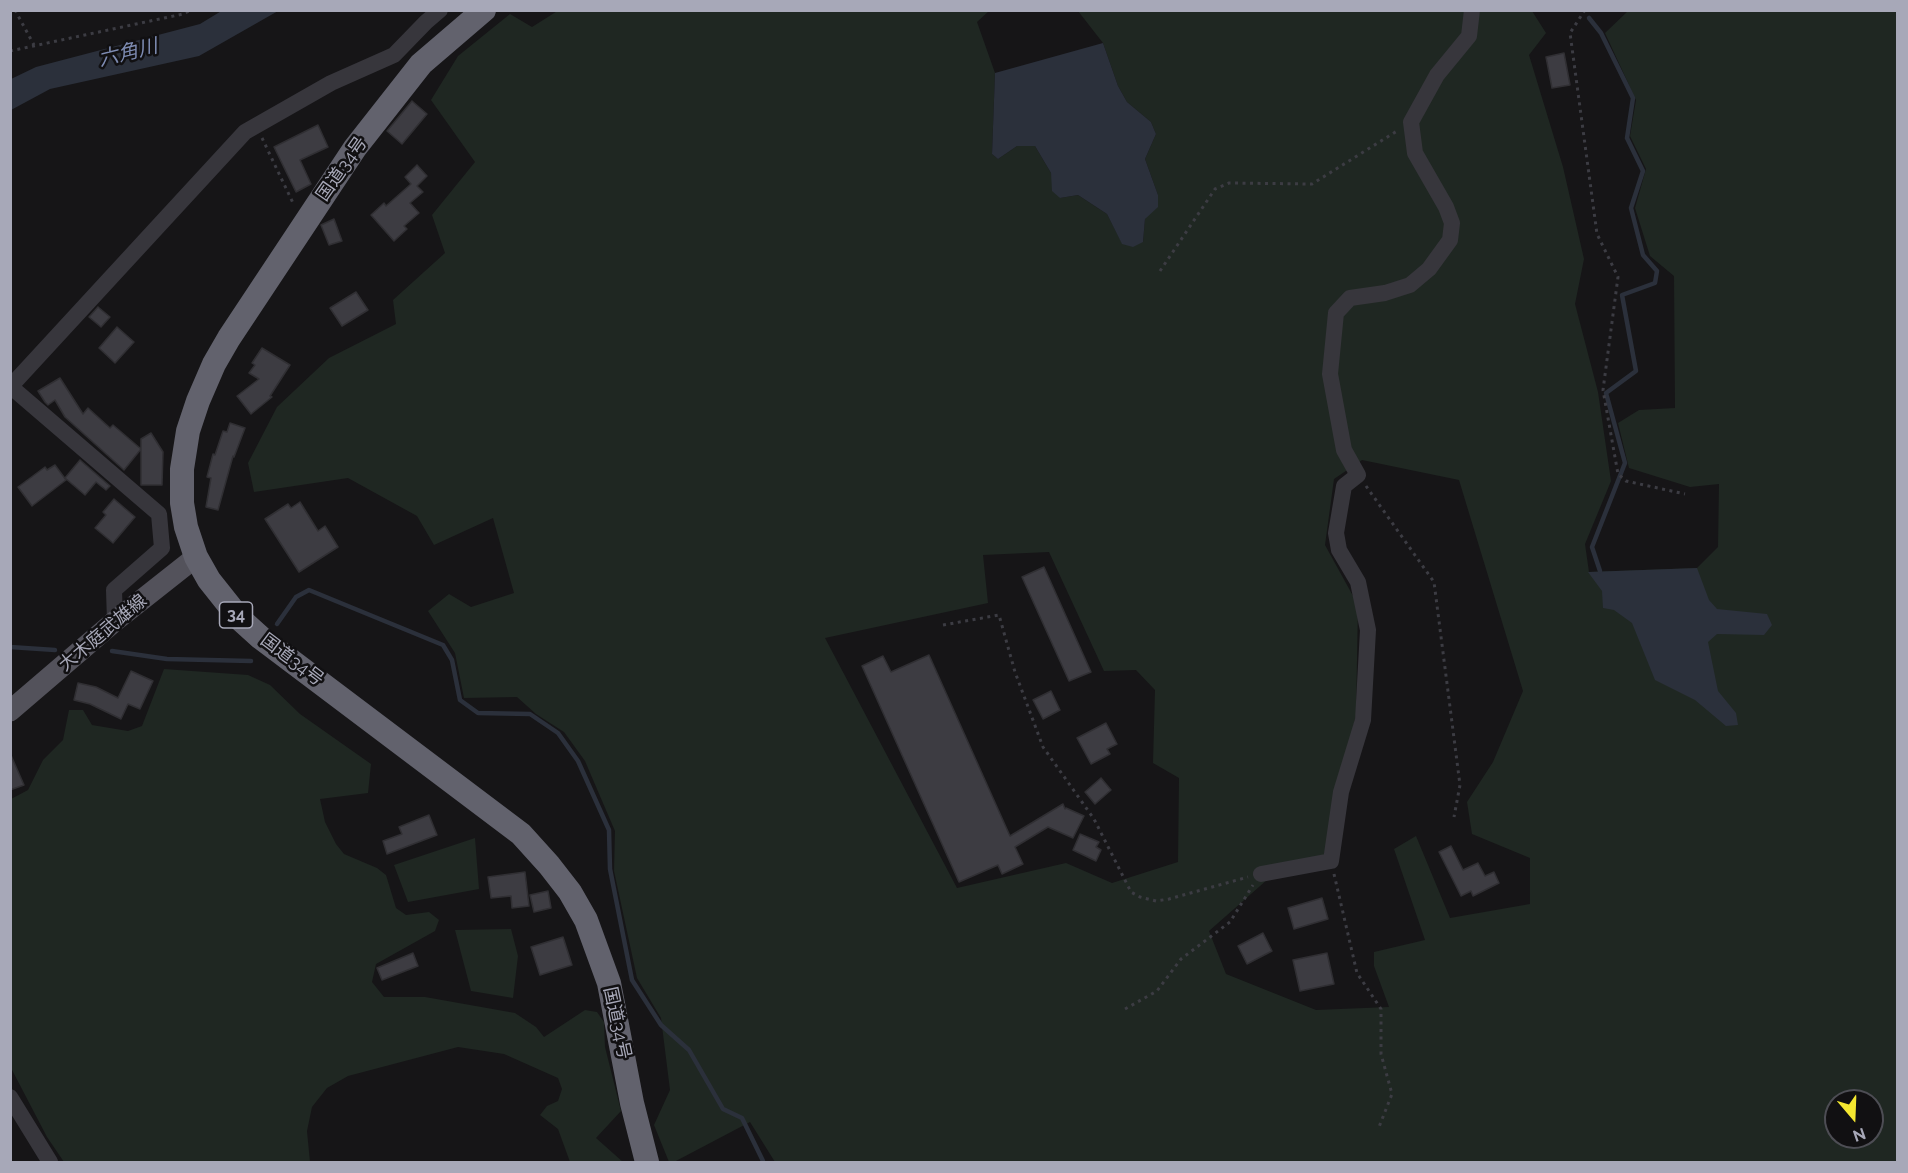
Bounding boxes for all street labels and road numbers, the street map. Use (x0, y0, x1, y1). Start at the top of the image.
street label: 国道34号 (312, 133, 372, 205)
street label: 大木庭武雄線 (55, 590, 151, 676)
road number: 34 (220, 602, 252, 628)
street label: 国道34号 (256, 629, 328, 691)
street label: 国道34号 (599, 985, 635, 1061)

